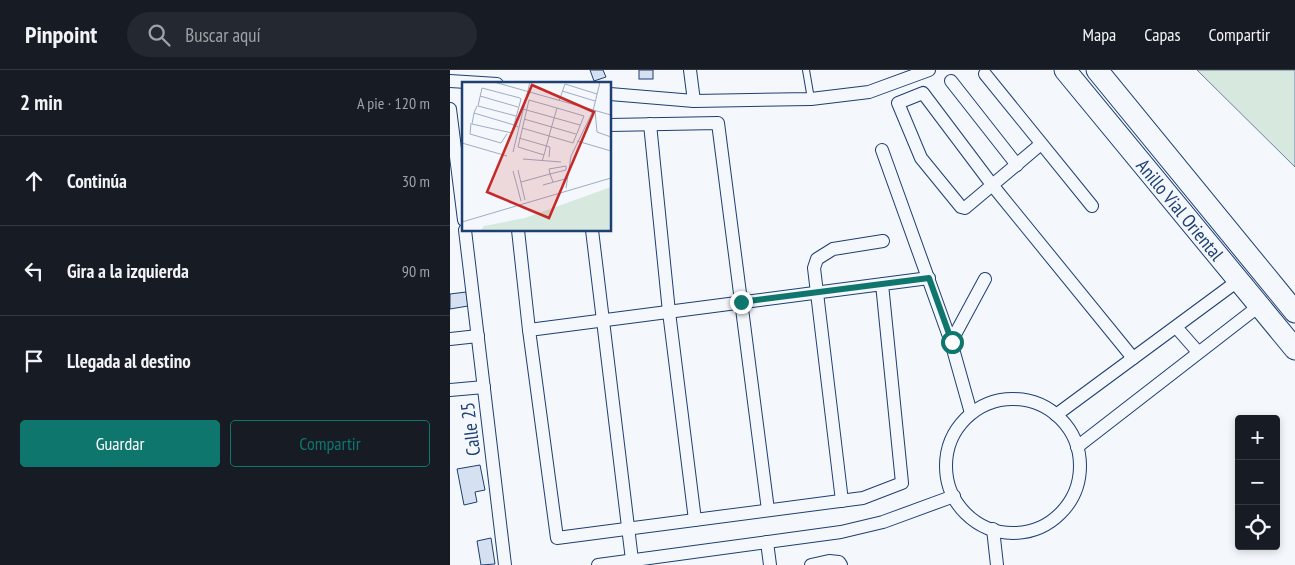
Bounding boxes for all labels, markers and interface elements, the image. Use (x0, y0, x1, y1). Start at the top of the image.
search box (127, 12, 477, 57)
text: Pinpoint (25, 19, 97, 50)
icon: search (145, 21, 173, 49)
text: Buscar aquí (185, 23, 261, 47)
text: Mapa (1083, 23, 1116, 46)
text: Capas (1144, 23, 1181, 46)
text: Compartir (1209, 23, 1270, 46)
inset map (462, 82, 611, 231)
text: 2 min (20, 89, 62, 116)
text: A pie · 120 m (357, 93, 430, 113)
street label: Anillo Vial Oriental (1131, 154, 1229, 266)
icon: ahead (20, 167, 48, 195)
text: Continúa (67, 169, 127, 193)
text: 30 m (402, 171, 430, 191)
icon: left (20, 257, 48, 285)
text: Gira a la izquierda (67, 259, 189, 283)
text: 90 m (402, 261, 430, 281)
route end (730, 291, 753, 314)
route start (941, 331, 964, 354)
icon: arrive (20, 347, 48, 375)
text: Llegada al destino (67, 349, 191, 373)
street label: Calle 25 (455, 401, 485, 457)
map controls (1235, 415, 1280, 550)
button: + (1235, 415, 1280, 460)
button: Guardar (20, 420, 220, 467)
button: Compartir (230, 420, 430, 467)
button: − (1235, 460, 1280, 505)
button: locate (1235, 505, 1280, 550)

